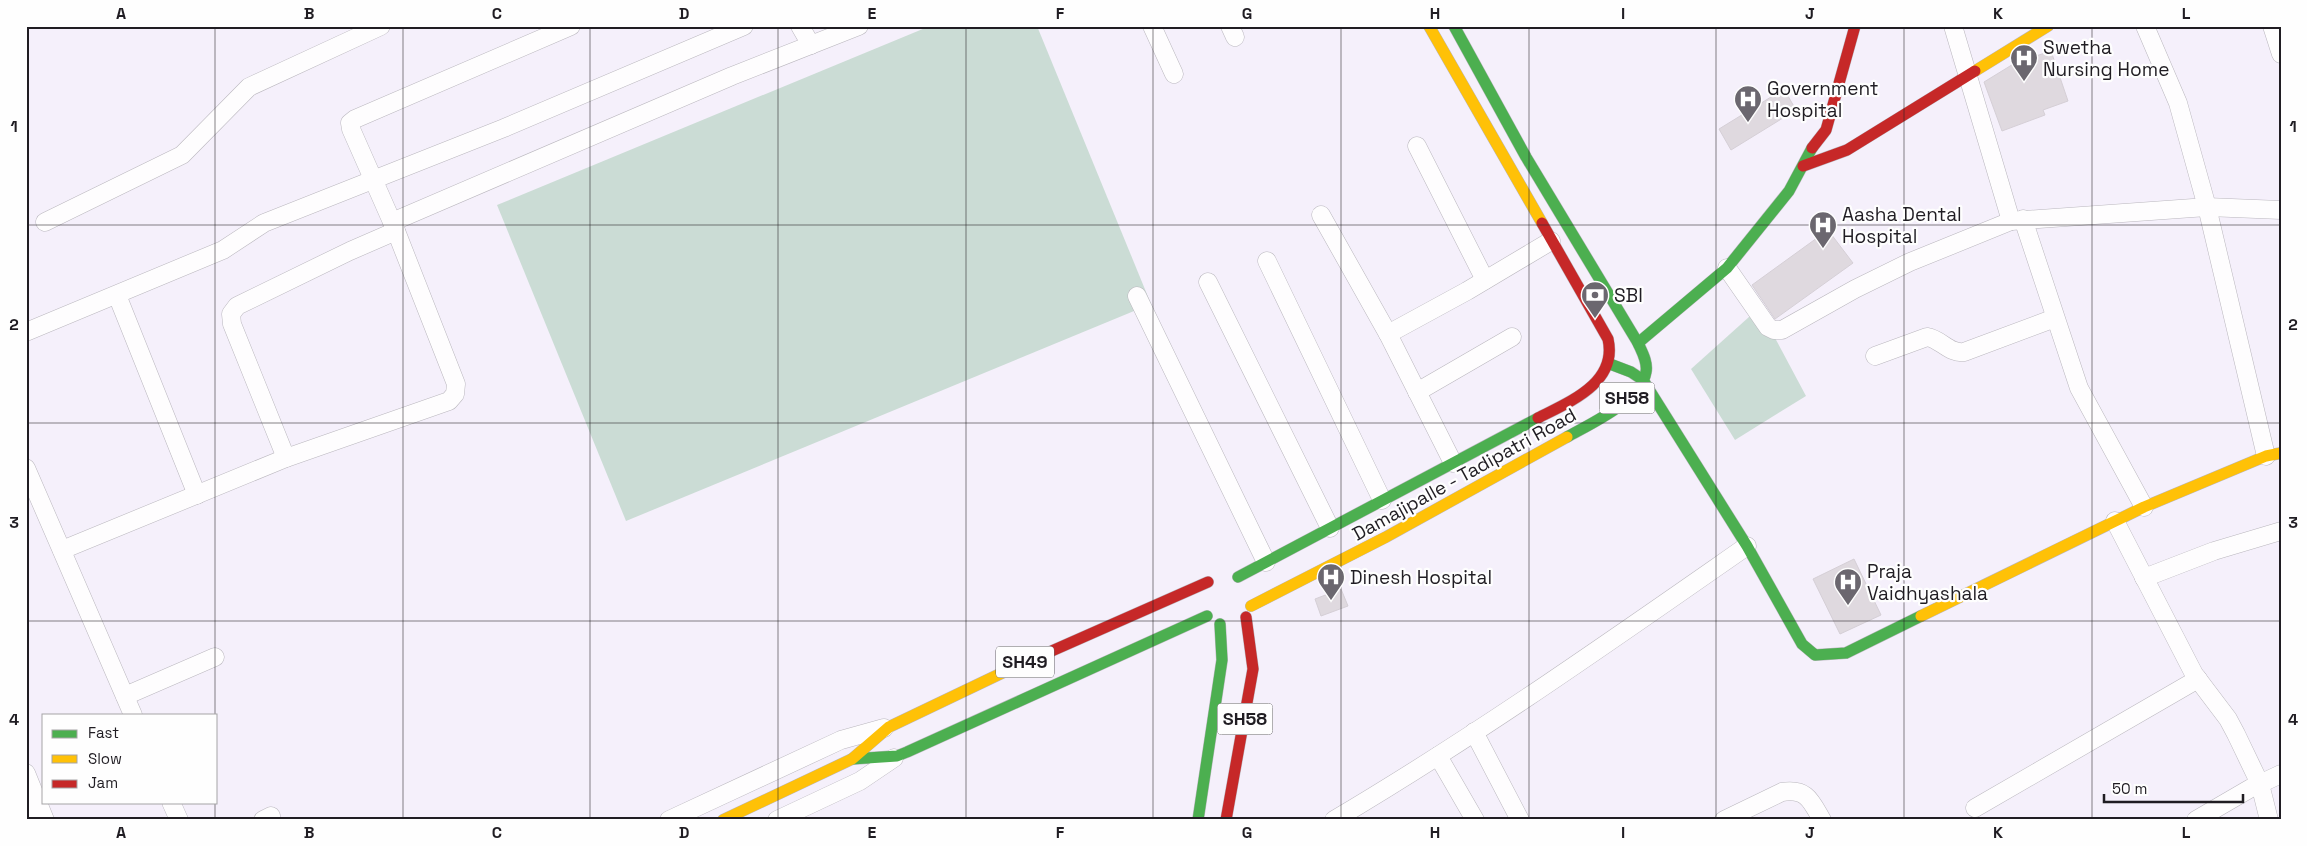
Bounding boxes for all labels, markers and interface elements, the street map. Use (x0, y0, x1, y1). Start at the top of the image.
text: A (116, 3, 126, 24)
text: B (304, 3, 314, 24)
text: C (492, 3, 502, 24)
text: D (679, 3, 689, 24)
text: E (868, 3, 877, 24)
text: F (1056, 3, 1065, 24)
text: G (1242, 3, 1252, 24)
text: H (1430, 3, 1440, 24)
text: I (1621, 3, 1625, 24)
text: J (1805, 3, 1815, 24)
text: K (1993, 3, 2003, 24)
text: L (2182, 3, 2191, 24)
place label: Swetha Nursing Home (2043, 35, 2169, 82)
hospital icon: Swetha Nursing Home (2009, 43, 2039, 82)
place label: Government Hospital (1767, 76, 1879, 123)
hospital icon: Government Hospital (1733, 84, 1763, 123)
text: 1 (10, 116, 18, 137)
text: 1 (2289, 116, 2297, 137)
place label: Aasha Dental Hospital (1842, 202, 1962, 249)
hospital icon: Aasha Dental Hospital (1808, 210, 1838, 249)
bank icon: SBI (1580, 280, 1610, 319)
place label: SBI (1614, 283, 1643, 308)
text: 2 (9, 314, 19, 335)
text: 2 (2288, 314, 2298, 335)
road number: SH58 (1600, 382, 1654, 413)
street label: Damajipalle - Tadipatri Road (1348, 402, 1581, 547)
text: 3 (9, 512, 19, 533)
text: 3 (2288, 512, 2298, 533)
place label: Praja Vaidhyashala (1867, 559, 1988, 606)
hospital icon: Dinesh Hospital (1316, 562, 1346, 601)
place label: Dinesh Hospital (1350, 565, 1492, 590)
hospital icon: Praja Vaidhyashala (1833, 567, 1863, 606)
road number: SH49 (996, 646, 1054, 678)
road number: SH58 (1218, 704, 1272, 734)
text: 4 (9, 709, 19, 730)
text: 4 (2288, 709, 2298, 730)
legend (42, 714, 218, 804)
text: Fast (88, 723, 119, 742)
text: Slow (88, 749, 122, 768)
scale bar (2104, 771, 2243, 803)
text: Jam (88, 773, 118, 792)
text: 50 m (2112, 779, 2147, 798)
text: A (116, 822, 126, 843)
text: B (304, 822, 314, 843)
text: C (492, 822, 502, 843)
text: D (679, 822, 689, 843)
text: E (868, 822, 877, 843)
text: F (1056, 822, 1065, 843)
text: G (1242, 822, 1252, 843)
text: H (1430, 822, 1440, 843)
text: I (1621, 822, 1625, 843)
text: J (1805, 822, 1815, 843)
text: K (1993, 822, 2003, 843)
text: L (2182, 822, 2191, 843)

